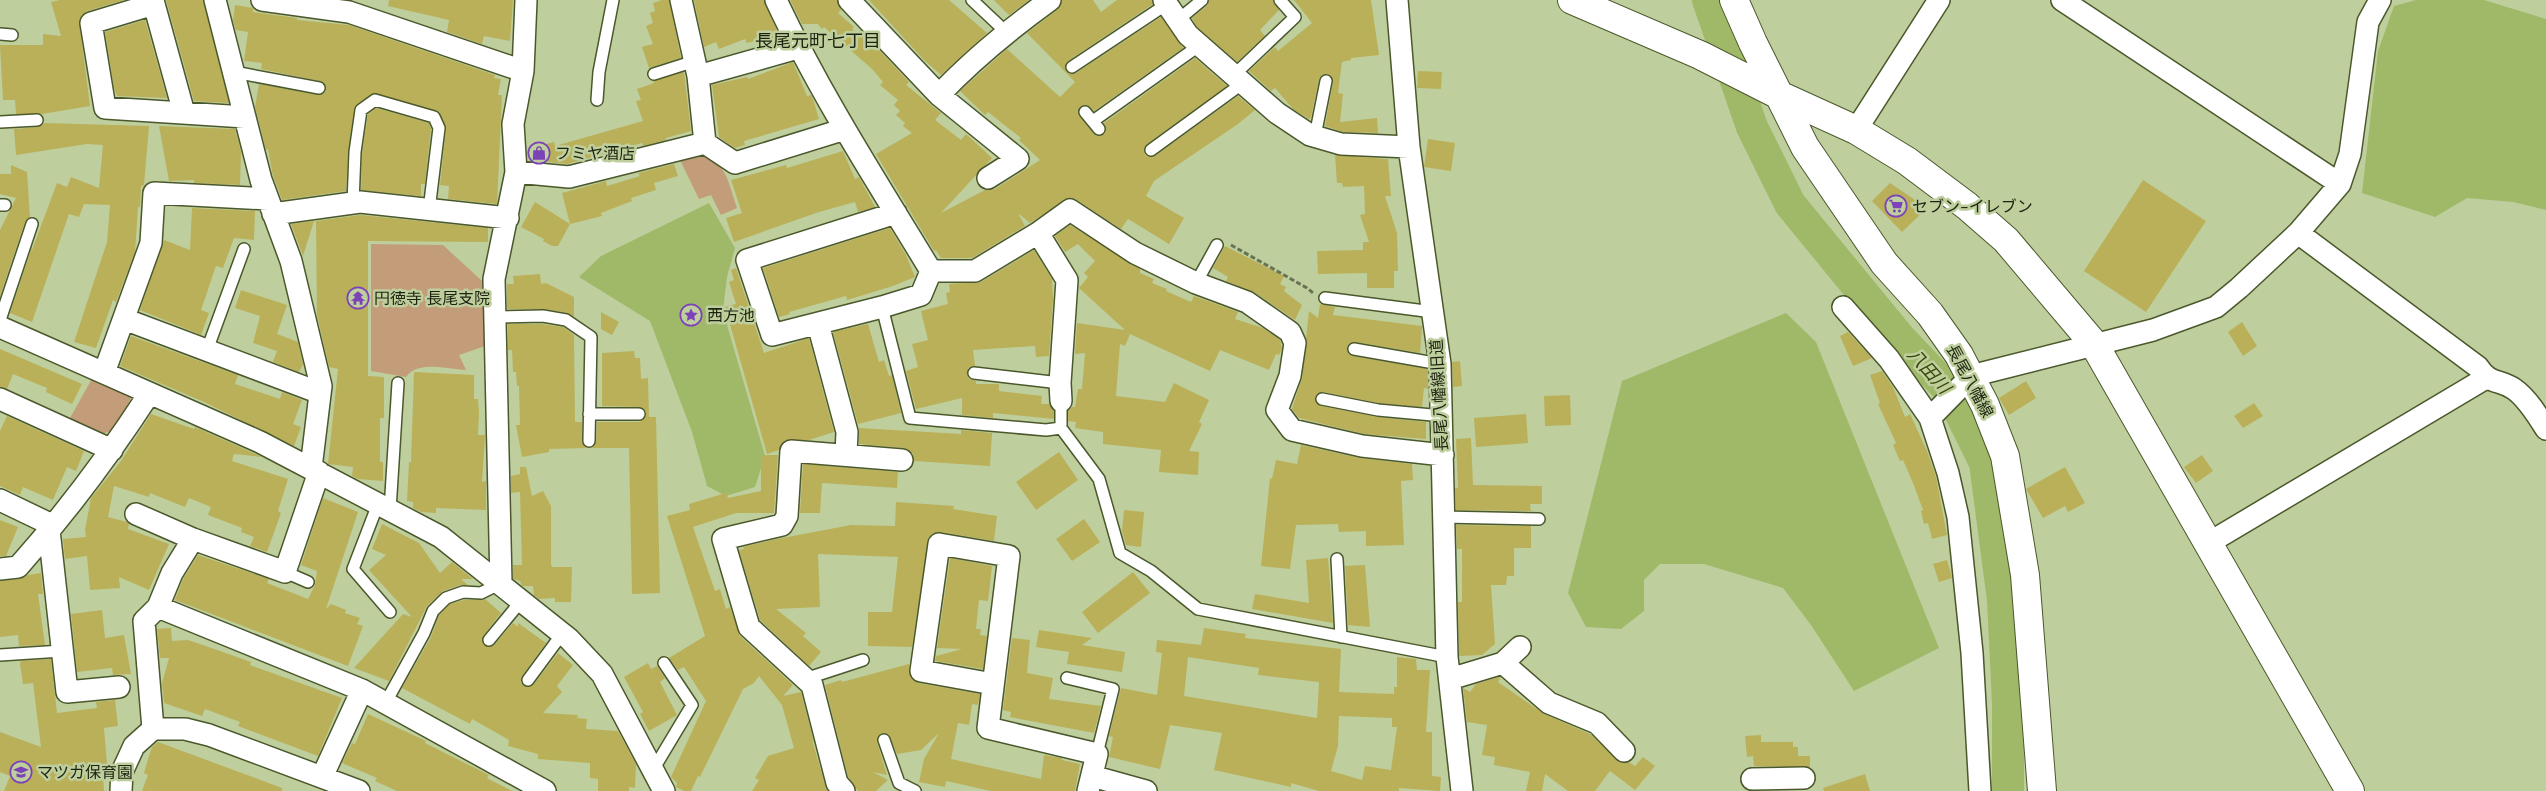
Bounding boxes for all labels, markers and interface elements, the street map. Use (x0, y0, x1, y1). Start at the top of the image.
district label: 長尾元町七丁目 (755, 29, 881, 53)
shop icon: フミヤ酒店 (527, 141, 551, 165)
place label: フミヤ酒店 (555, 143, 635, 164)
supermarket icon: セブン-イレブン (1884, 194, 1908, 218)
place label: セブン-イレブン (1912, 196, 2033, 217)
temple icon: 円徳寺 長尾支院 (346, 286, 370, 310)
place label: 円徳寺 長尾支院 (374, 288, 490, 309)
place icon: 西方池 (679, 303, 703, 327)
place label: 西方池 (707, 305, 755, 326)
street label: 長尾八幡線旧道 (1426, 339, 1452, 451)
street label: 長尾八幡線 (1942, 341, 1998, 421)
water label: 八田川 (1902, 343, 1957, 401)
school or university icon: マツガ保育園 (9, 760, 33, 784)
place label: マツガ保育園 (37, 762, 133, 783)

